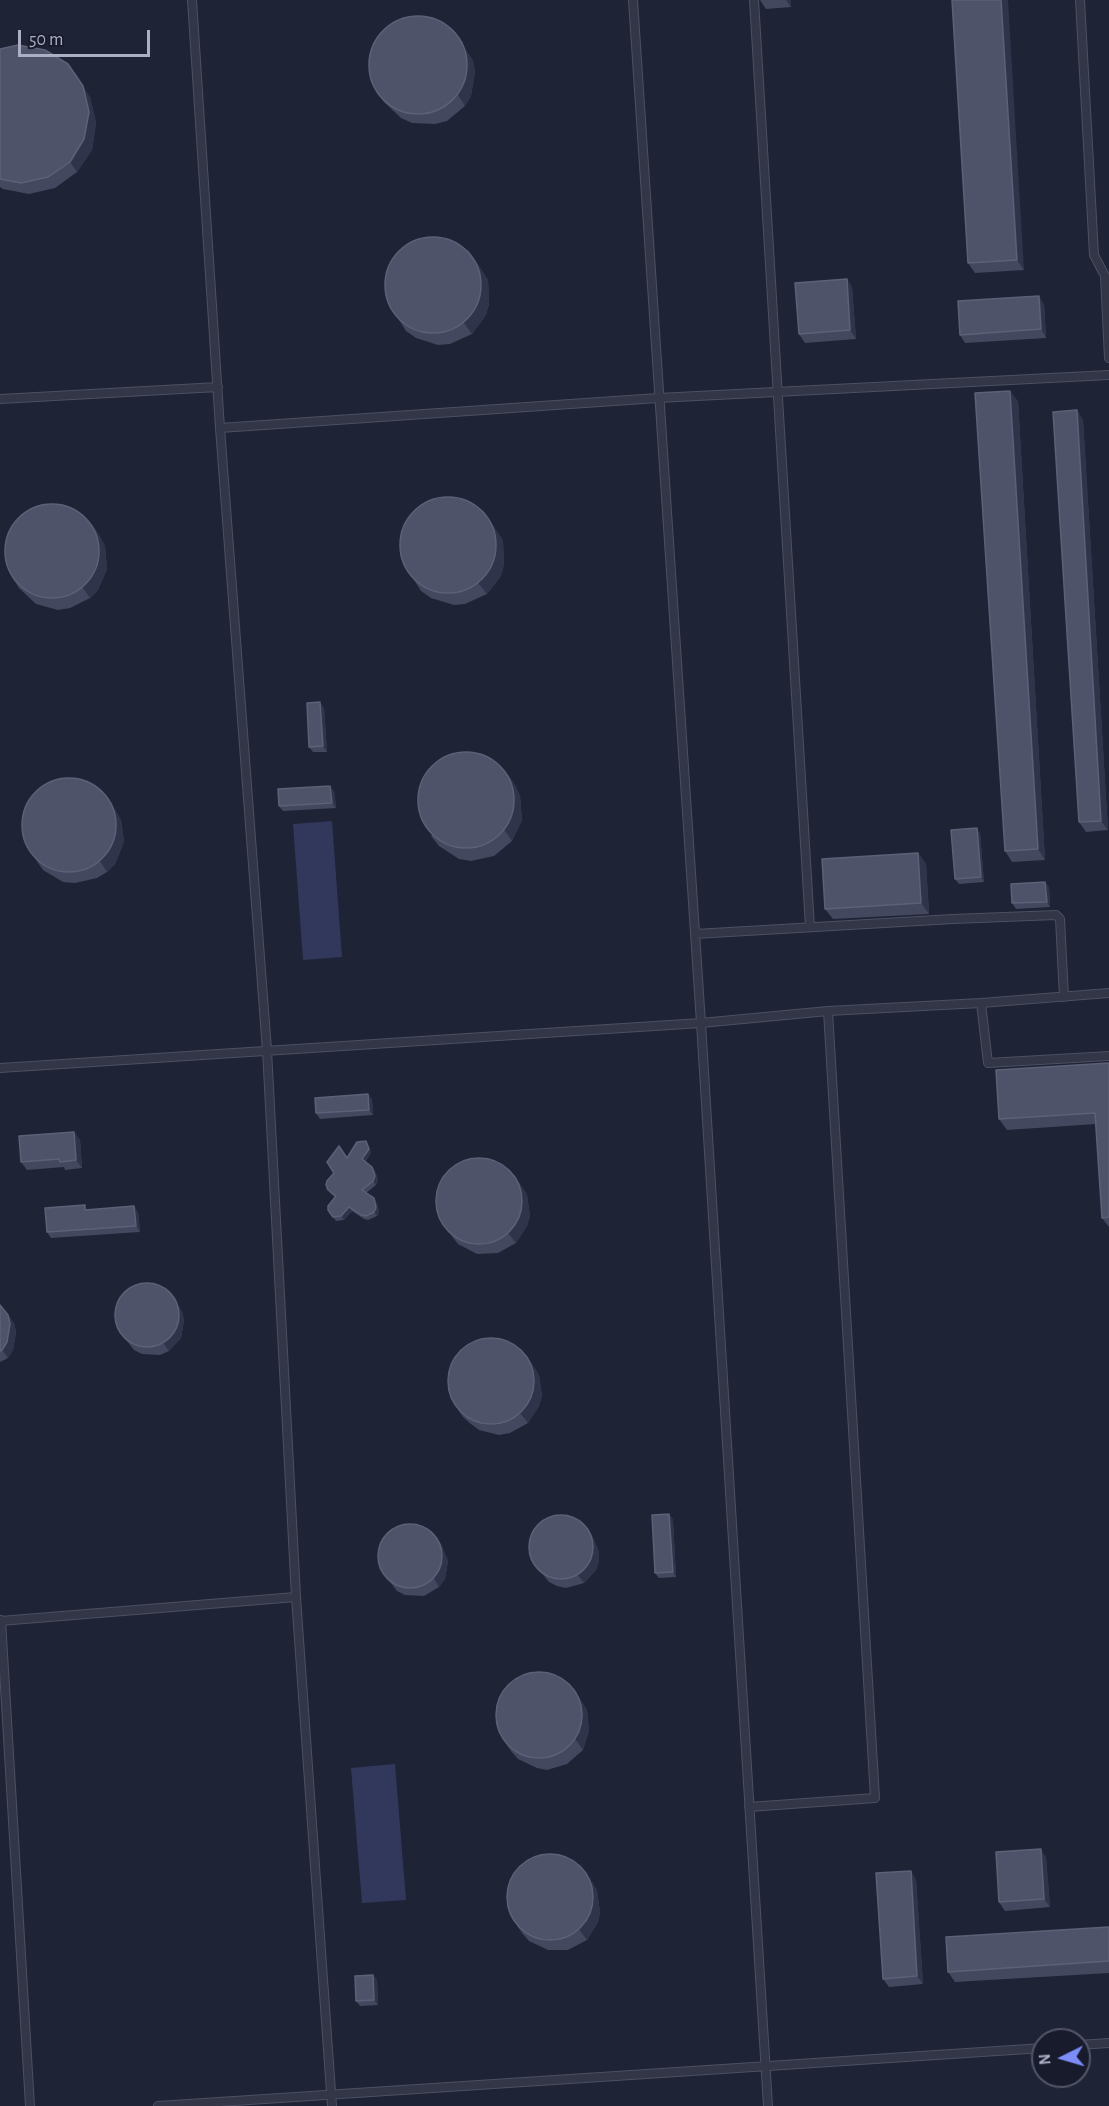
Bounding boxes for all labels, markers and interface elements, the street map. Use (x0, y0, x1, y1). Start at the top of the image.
scale bar (21, 18, 153, 56)
text: 50 m (29, 31, 63, 49)
north arrow (1031, 2028, 1091, 2088)
text: N (1037, 2053, 1054, 2066)

